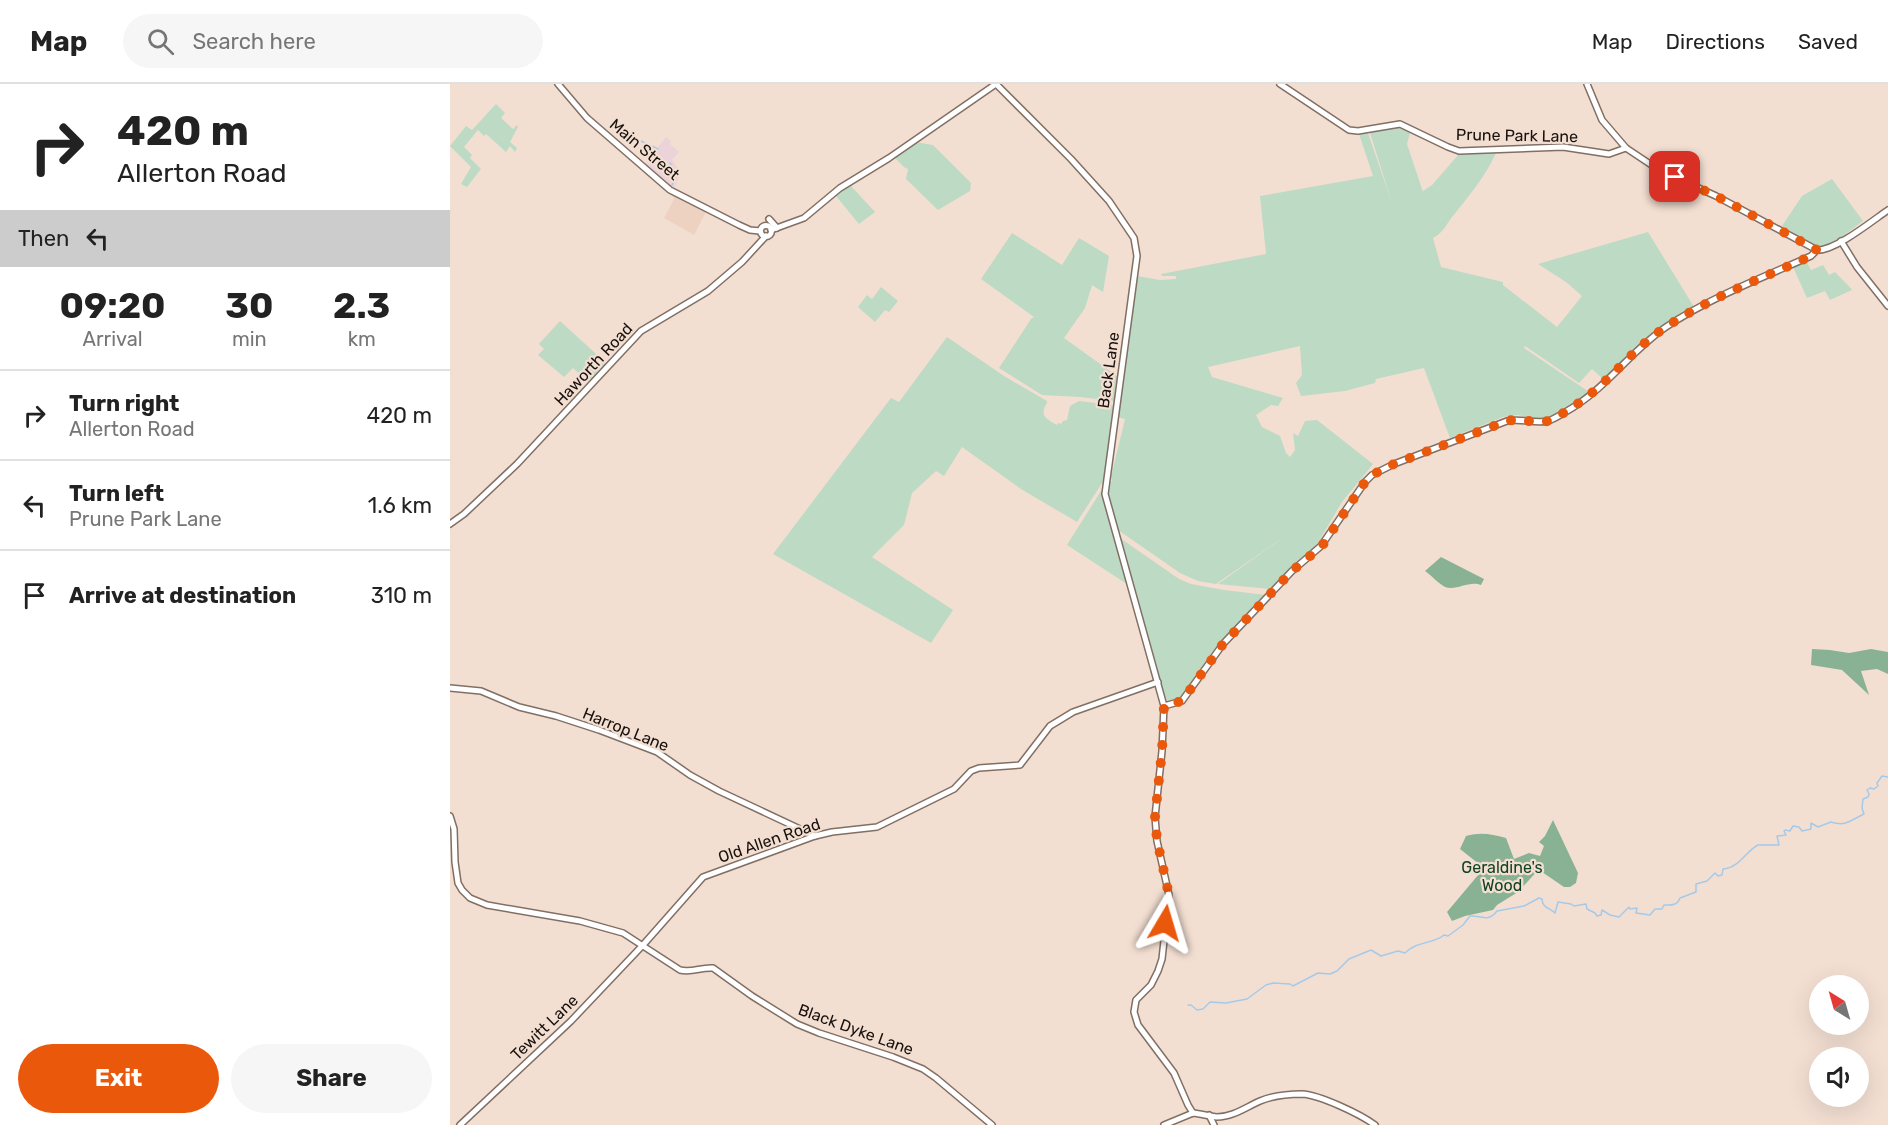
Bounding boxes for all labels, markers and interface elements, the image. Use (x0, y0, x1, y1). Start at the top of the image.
search box (123, 14, 543, 68)
text: Map (30, 25, 87, 58)
icon: search (144, 25, 177, 58)
text: Search here (192, 28, 316, 55)
text: Map (1592, 29, 1633, 54)
text: Directions (1666, 29, 1765, 54)
text: Saved (1798, 29, 1858, 54)
text: 420 m (117, 106, 249, 156)
icon: right (18, 108, 96, 186)
street label: Main Street (606, 115, 683, 184)
street label: Prune Park Lane (1456, 125, 1578, 146)
pin (1649, 151, 1700, 202)
text: Allerton Road (117, 157, 287, 189)
icon: arrive (1658, 160, 1691, 193)
icon: left (81, 222, 114, 255)
text: Then (18, 225, 69, 252)
text: 09:20 (60, 284, 166, 327)
text: 30 (225, 284, 273, 327)
text: 2.3 (333, 284, 390, 327)
street label: Haworth Road (550, 319, 636, 410)
text: Arrival (83, 327, 143, 351)
text: min (232, 327, 267, 351)
text: km (348, 327, 376, 351)
street label: Back Lane (1094, 331, 1123, 409)
text: Turn right (69, 390, 179, 417)
icon: right (18, 399, 51, 432)
text: 420 m (367, 402, 432, 429)
text: Allerton Road (69, 417, 195, 441)
text: Turn left (69, 480, 164, 507)
icon: left (18, 489, 51, 522)
text: 1.6 km (368, 492, 432, 519)
text: Prune Park Lane (69, 507, 222, 531)
icon: arrive (18, 579, 51, 612)
text: Arrive at destination (69, 582, 296, 609)
text: 310 m (371, 582, 432, 609)
street label: Harrop Lane (580, 704, 672, 755)
street label: Old Allen Road (716, 814, 823, 867)
park label: Geraldine's Wood (1461, 858, 1543, 895)
position arrow (1133, 891, 1197, 955)
north arrow (1809, 975, 1869, 1035)
map controls (1809, 975, 1869, 1107)
street label: Tewitt Lane (507, 991, 582, 1064)
street label: Black Dyke Lane (796, 1000, 916, 1059)
button: Exit (18, 1044, 219, 1113)
button: Share (231, 1044, 432, 1113)
button: sound (1809, 1047, 1869, 1107)

